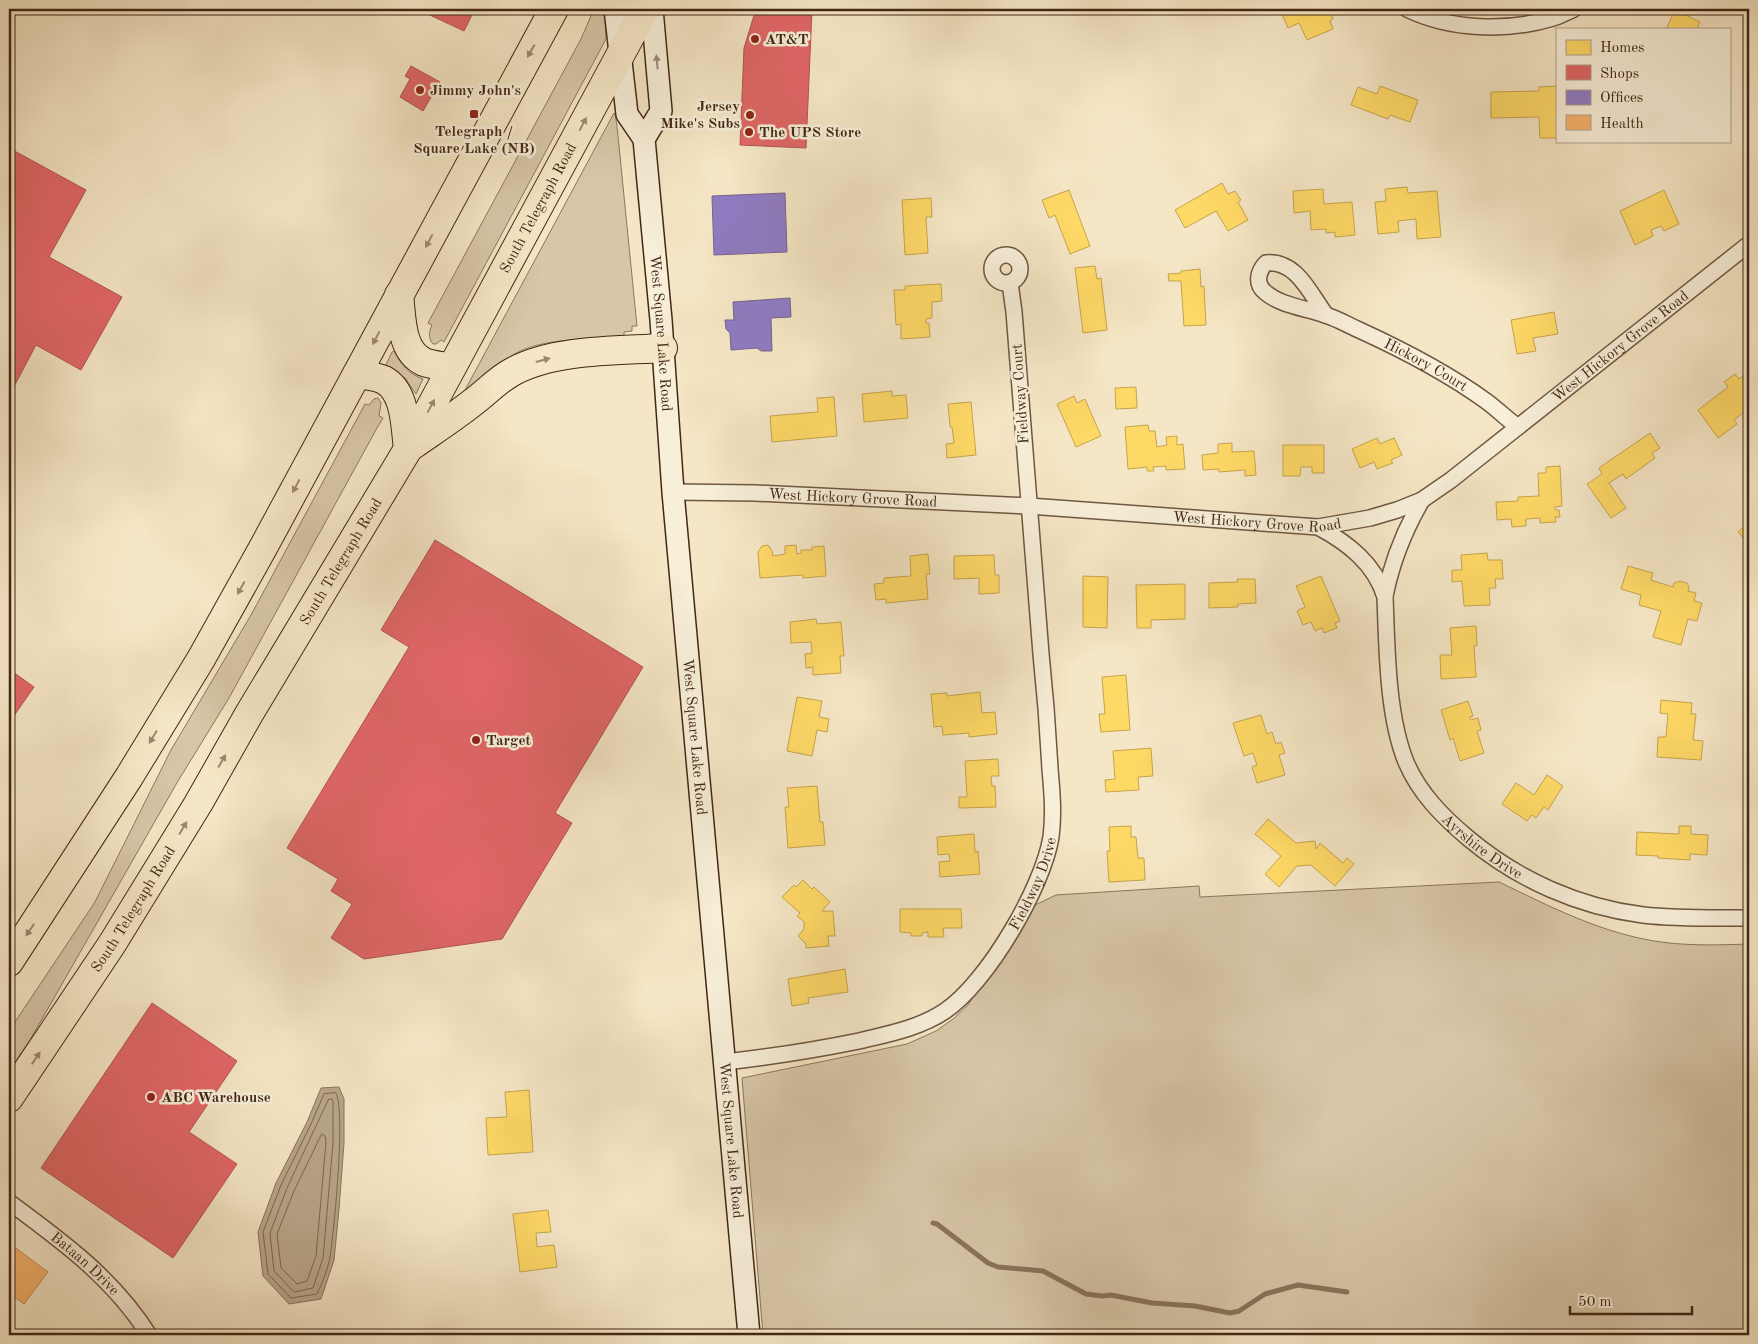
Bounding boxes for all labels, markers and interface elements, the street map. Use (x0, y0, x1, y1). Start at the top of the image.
legend (1556, 28, 1730, 142)
marker: AT&T (749, 33, 761, 45)
place label: AT&T (765, 33, 809, 48)
text: Homes (1600, 41, 1645, 56)
one-way arrow (527, 44, 535, 59)
one-way arrow (652, 54, 660, 70)
text: Shops (1600, 67, 1639, 82)
marker: Jimmy John's (414, 84, 426, 96)
place label: Jimmy John's (430, 84, 521, 99)
text: Offices (1600, 91, 1643, 106)
place label: Jersey Mike's Subs (661, 100, 740, 132)
marker: Telegraph / Square Lake (NB) (468, 108, 480, 120)
marker: Jersey Mike's Subs (744, 109, 756, 121)
one-way arrow (579, 117, 587, 132)
text: Health (1600, 117, 1644, 132)
place label: Telegraph / Square Lake (NB) (413, 125, 535, 157)
marker: The UPS Store (743, 126, 755, 138)
place label: The UPS Store (759, 126, 861, 141)
street label: South Telegraph Road (498, 141, 580, 276)
one-way arrow (424, 234, 433, 247)
street label: West Square Lake Road (646, 255, 673, 412)
street label: West Hickory Grove Road (1550, 289, 1692, 406)
one-way arrow (372, 330, 380, 345)
street label: Hickory Court (1381, 337, 1470, 395)
street label: Fieldway Court (1011, 343, 1032, 444)
one-way arrow (535, 356, 550, 364)
one-way arrow (427, 399, 435, 413)
one-way arrow (292, 479, 300, 493)
street label: West Hickory Grove Road (768, 488, 938, 511)
street label: South Telegraph Road (298, 496, 386, 628)
street label: West Hickory Grove Road (1172, 510, 1343, 536)
one-way arrow (236, 582, 245, 595)
street label: West Square Lake Road (679, 658, 708, 816)
one-way arrow (149, 731, 158, 744)
marker: Target (470, 734, 482, 746)
place label: Target (486, 734, 531, 749)
one-way arrow (218, 754, 226, 769)
street label: Ayrshire Drive (1438, 812, 1524, 883)
one-way arrow (178, 821, 188, 835)
street label: Fieldway Drive (1007, 836, 1060, 934)
street label: South Telegraph Road (89, 844, 179, 976)
one-way arrow (26, 923, 35, 936)
one-way arrow (31, 1051, 41, 1064)
street label: West Square Lake Road (715, 1062, 744, 1219)
marker: ABC Warehouse (145, 1091, 157, 1103)
place label: ABC Warehouse (161, 1091, 271, 1106)
street label: Bataan Drive (47, 1230, 121, 1299)
scale bar (1570, 1284, 1693, 1316)
text: 50 m (1578, 1295, 1612, 1310)

